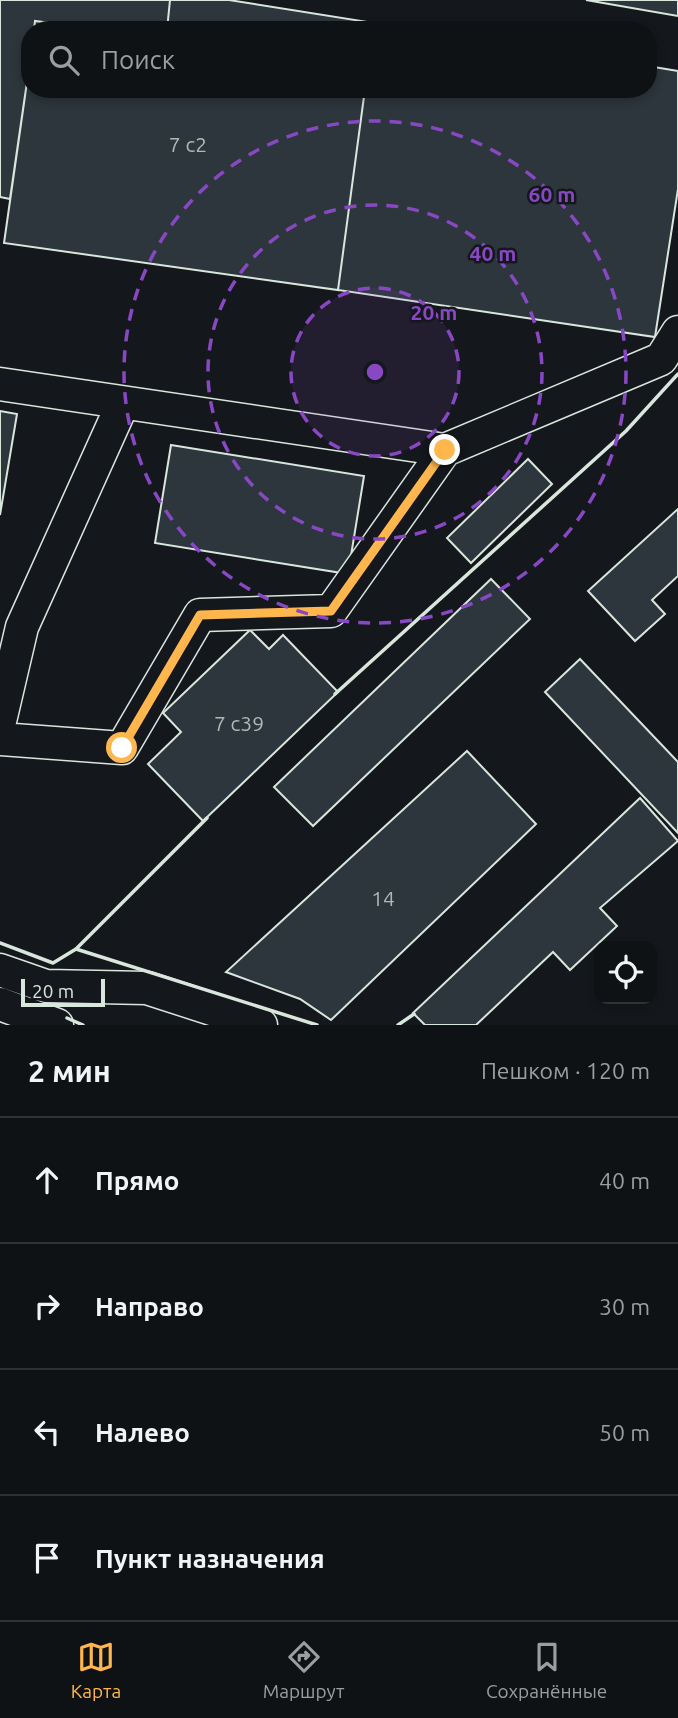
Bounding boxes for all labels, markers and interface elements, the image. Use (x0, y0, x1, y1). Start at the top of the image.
search box (21, 21, 657, 98)
icon: search (45, 41, 83, 79)
text: Поиск (101, 45, 175, 74)
house number: 7 с2 (169, 132, 207, 156)
text: 60 m (529, 182, 575, 206)
text: 40 m (470, 241, 516, 265)
text: 20 m (411, 300, 457, 324)
centre of rings (363, 360, 387, 384)
route end (429, 434, 460, 465)
house number: 7 с39 (214, 711, 264, 735)
route start (106, 732, 137, 763)
house number: 14 (371, 886, 395, 910)
map controls (594, 941, 657, 1004)
button: locate (594, 941, 657, 1004)
scale bar (21, 976, 105, 1008)
text: 20 m (32, 980, 74, 1002)
text: 2 мин (28, 1054, 111, 1088)
text: Пешком · 120 m (481, 1058, 650, 1083)
icon: ahead (28, 1161, 66, 1199)
text: Прямо (95, 1166, 179, 1195)
text: 40 m (599, 1168, 650, 1193)
icon: right (28, 1287, 66, 1325)
text: Направо (95, 1292, 204, 1321)
text: 30 m (599, 1294, 650, 1319)
icon: left (28, 1413, 66, 1451)
text: Налево (95, 1418, 190, 1447)
text: 50 m (599, 1420, 650, 1445)
icon: arrive (28, 1539, 66, 1577)
text: Пункт назначения (95, 1544, 325, 1573)
tab: Карта (71, 1638, 121, 1702)
tab: Маршрут (263, 1638, 345, 1702)
tab: Сохранённые (486, 1638, 607, 1702)

